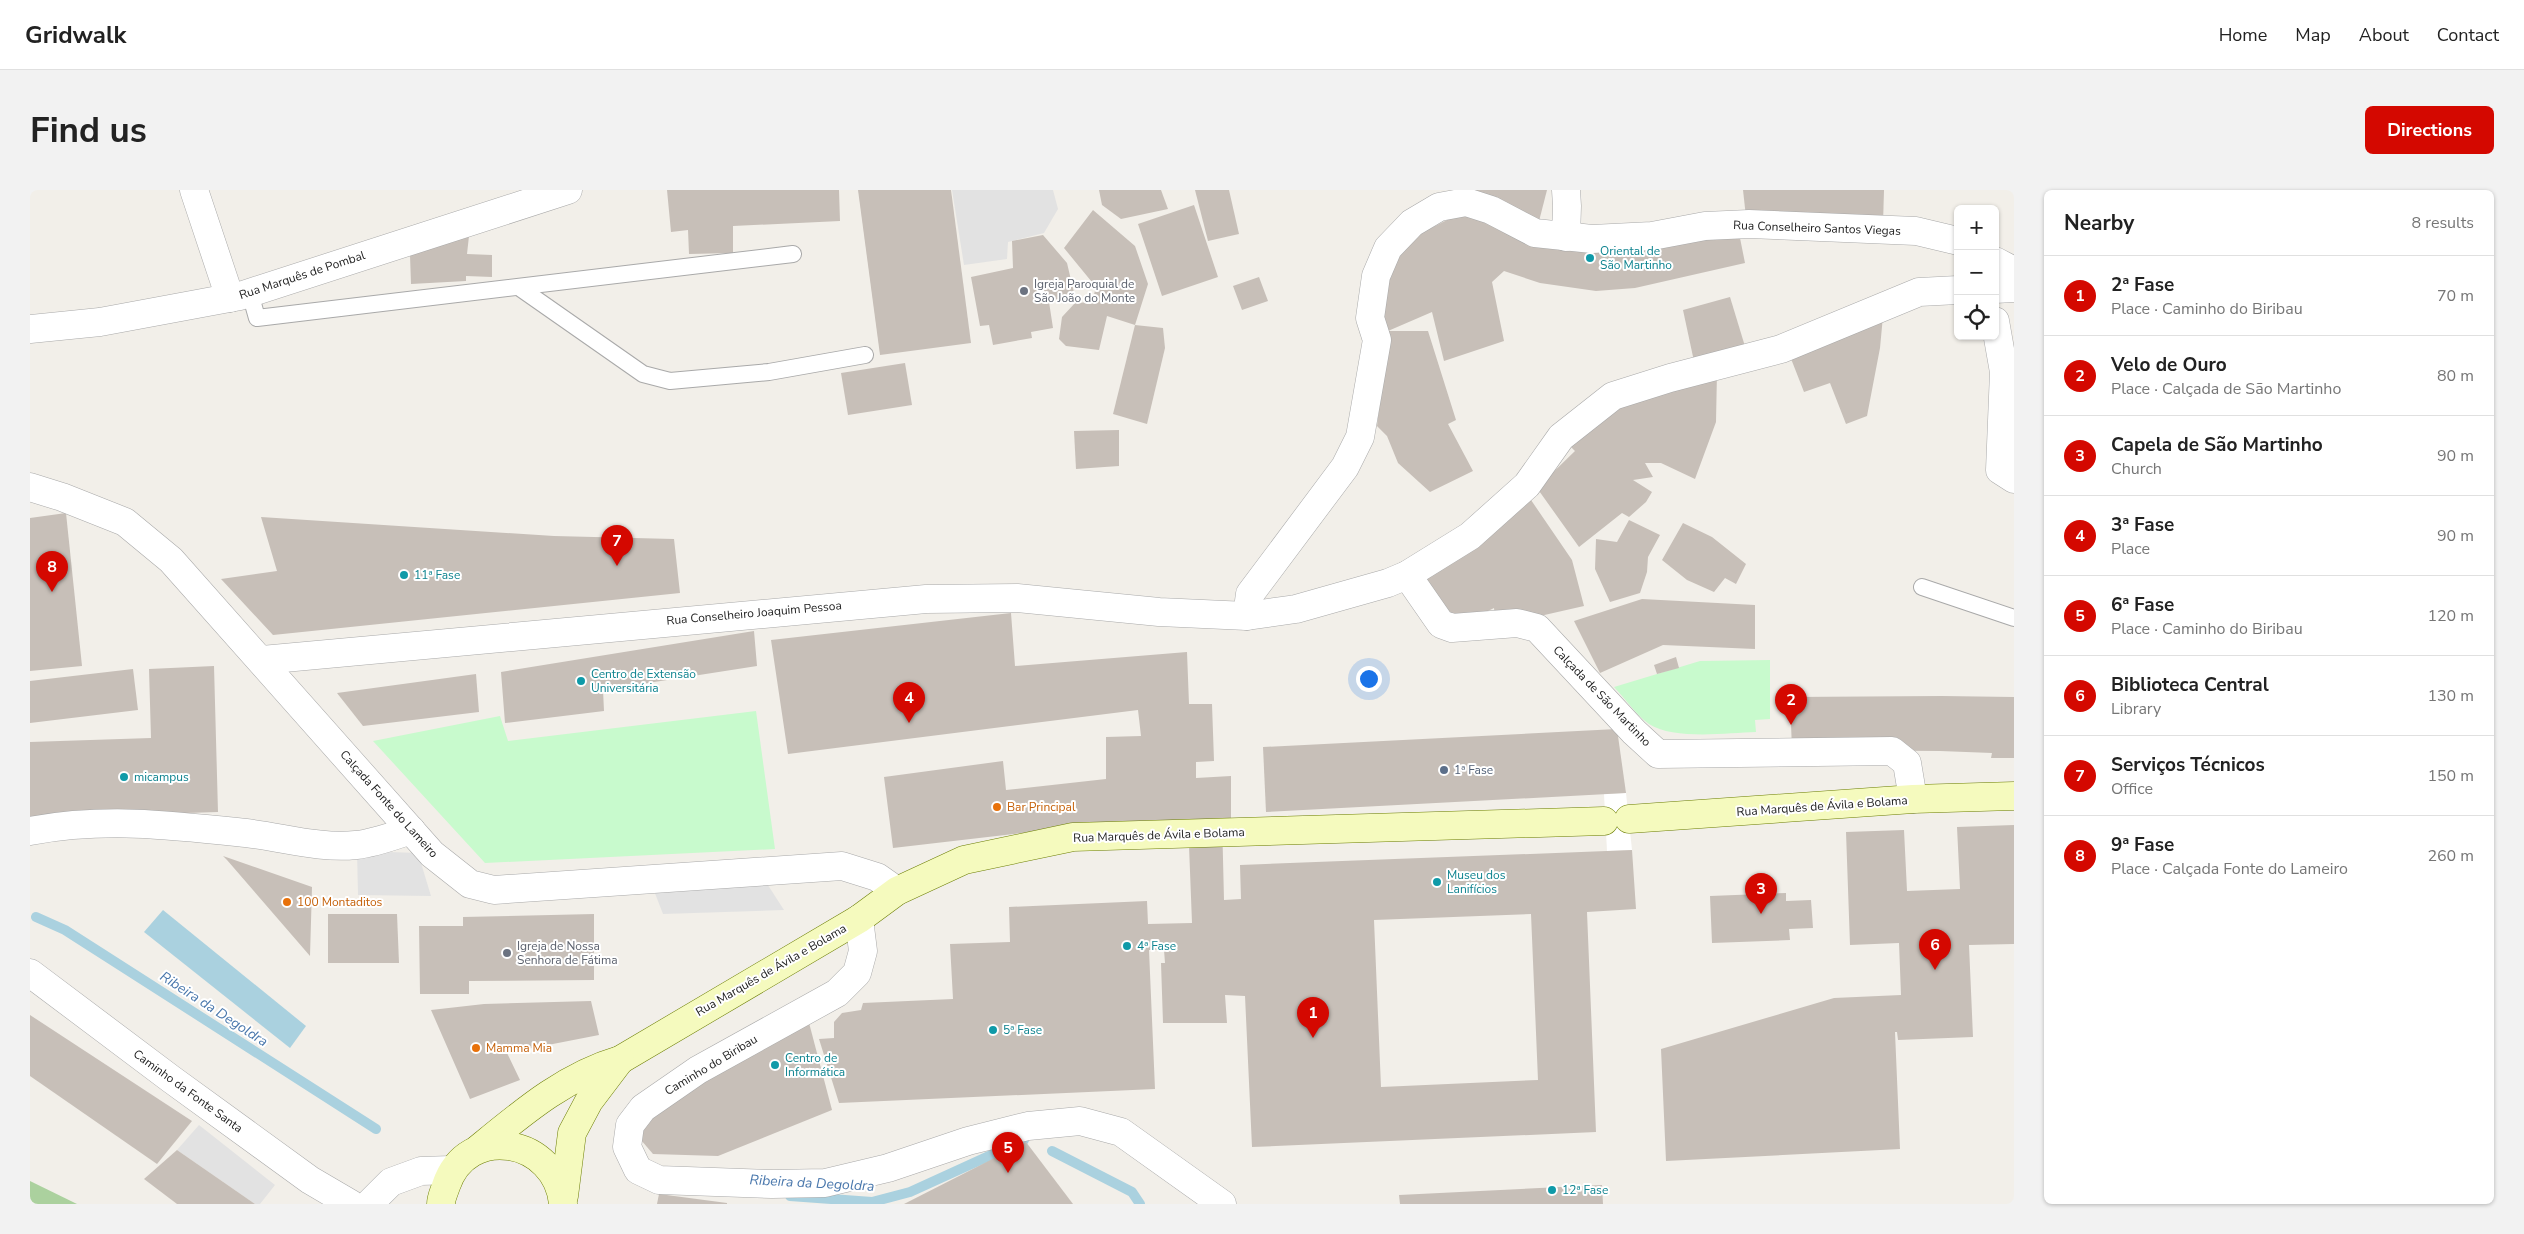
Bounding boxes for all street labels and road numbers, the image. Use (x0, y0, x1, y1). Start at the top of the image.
street label: Rua Conselheiro Santos Viegas (1733, 217, 1901, 239)
street label: Rua Marquês de Pombal (237, 247, 368, 303)
street label: Rua Conselheiro Joaquim Pessoa (666, 597, 842, 629)
street label: Calçada de São Martinho (1550, 642, 1655, 750)
street label: Calçada Fonte do Lameiro (336, 747, 442, 861)
street label: Rua Marquês de Ávila e Bolama (1736, 792, 1908, 820)
street label: Rua Marquês de Ávila e Bolama (1073, 824, 1245, 846)
street label: Rua Marquês de Ávila e Bolama (693, 920, 849, 1020)
street label: Caminho do Biribau (662, 1031, 760, 1099)
street label: Caminho da Fonte Santa (130, 1046, 246, 1136)

